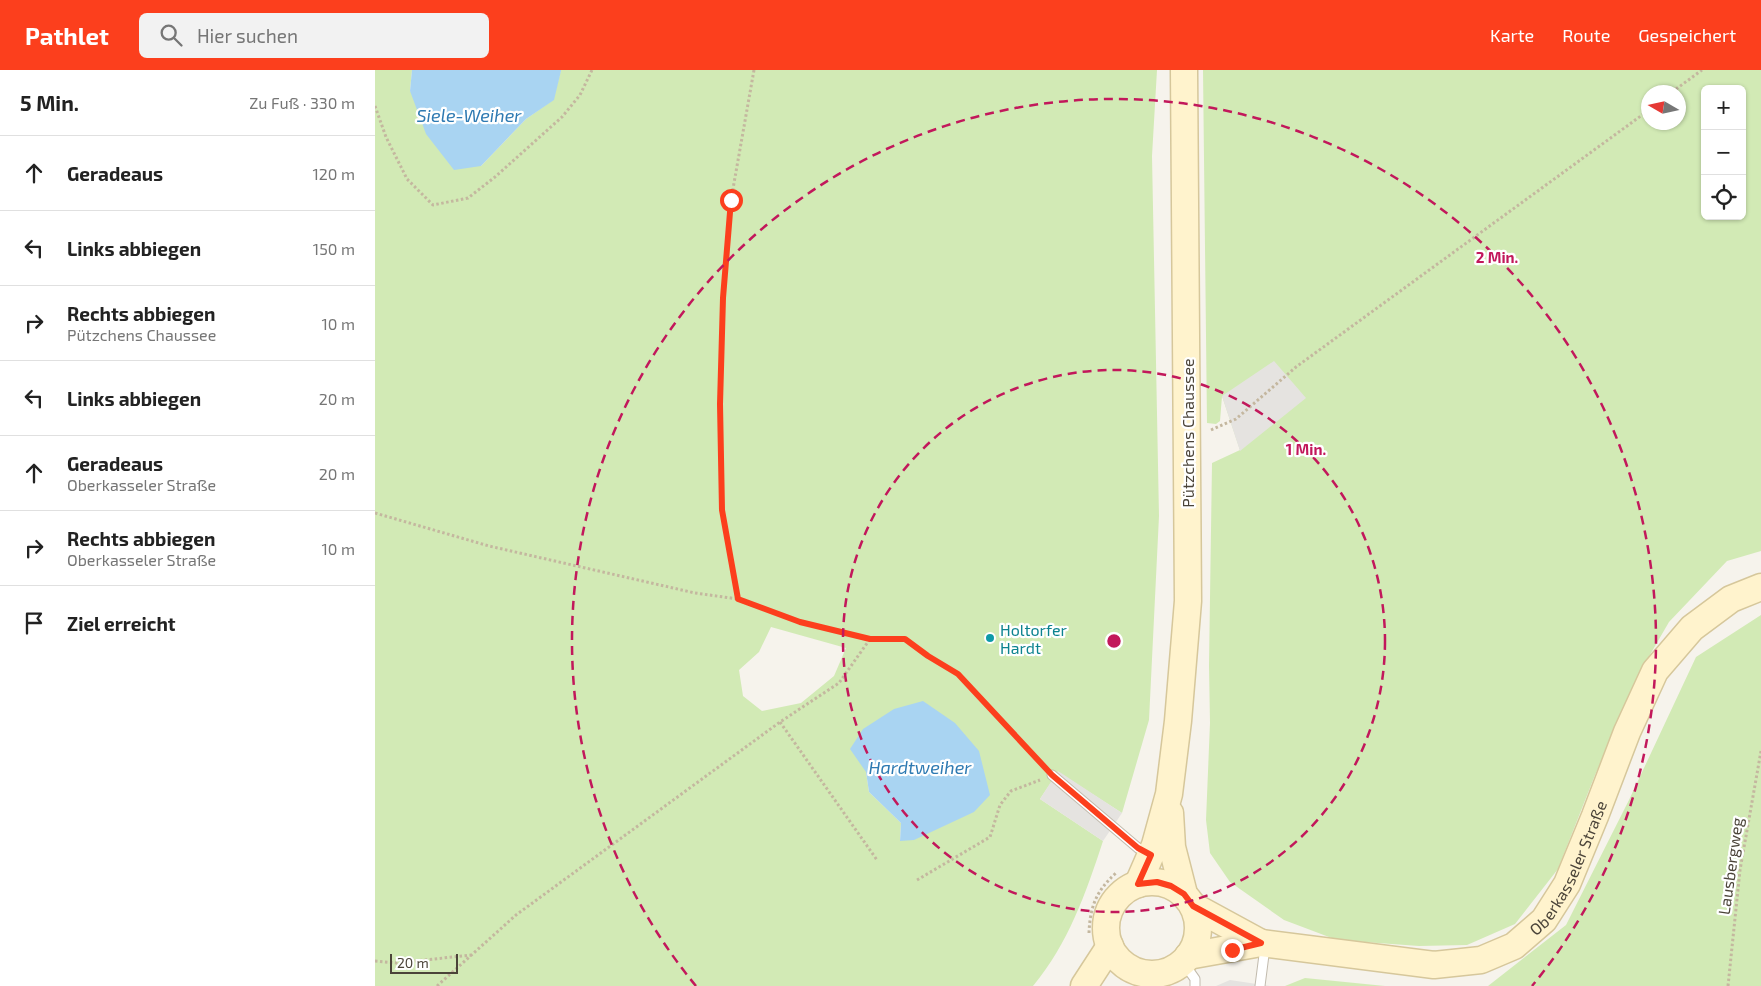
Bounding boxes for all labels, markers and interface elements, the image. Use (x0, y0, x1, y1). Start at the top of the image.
search box (139, 13, 489, 58)
text: Pathlet (25, 21, 109, 50)
icon: search (157, 21, 185, 49)
text: Hier suchen (197, 24, 298, 47)
text: Karte (1490, 24, 1534, 46)
text: Route (1562, 24, 1610, 46)
text: Gespeichert (1638, 24, 1736, 46)
north arrow (1641, 85, 1686, 130)
map controls (1701, 85, 1746, 220)
button: + (1701, 85, 1746, 130)
text: 5 Min. (20, 90, 79, 115)
text: Zu Fuß · 330 m (249, 93, 355, 112)
water label: Siele-Weiher (417, 104, 522, 126)
button: − (1701, 130, 1746, 175)
icon: ahead (20, 159, 48, 187)
text: Geradeaus (67, 162, 163, 185)
text: 120 m (312, 164, 355, 183)
button: locate (1701, 175, 1746, 220)
route start (720, 189, 743, 212)
icon: left (20, 234, 48, 262)
text: Links abbiegen (67, 237, 201, 260)
text: 150 m (313, 239, 355, 258)
text: 2 Min. (1476, 248, 1518, 266)
text: Rechts abbiegen (67, 302, 215, 325)
icon: right (20, 309, 48, 337)
text: 10 m (321, 314, 355, 333)
text: Pützchens Chaussee (67, 325, 216, 344)
street label: Pützchens Chaussee (1178, 358, 1197, 508)
icon: left (20, 384, 48, 412)
text: Links abbiegen (67, 387, 201, 410)
text: 20 m (319, 389, 355, 408)
text: 1 Min. (1286, 440, 1326, 458)
text: Geradeaus (67, 452, 163, 475)
icon: ahead (20, 459, 48, 487)
text: 20 m (319, 464, 355, 483)
text: Oberkasseler Straße (67, 475, 216, 494)
text: Rechts abbiegen (67, 527, 215, 550)
icon: right (20, 534, 48, 562)
text: 10 m (321, 539, 355, 558)
text: Oberkasseler Straße (67, 550, 216, 569)
icon: arrive (20, 609, 48, 637)
text: Ziel erreicht (67, 612, 176, 635)
place label: Holtorfer Hardt (1000, 620, 1068, 657)
marker: Holtorfer Hardt (984, 632, 996, 644)
centre of rings (1105, 632, 1123, 650)
water label: Hardtweiher (868, 756, 972, 778)
street label: Oberkasseler Straße (1525, 798, 1610, 938)
street label: Lausbergweg (1714, 816, 1746, 916)
route end (1221, 939, 1244, 962)
scale bar (390, 951, 457, 974)
text: 20 m (397, 954, 429, 971)

